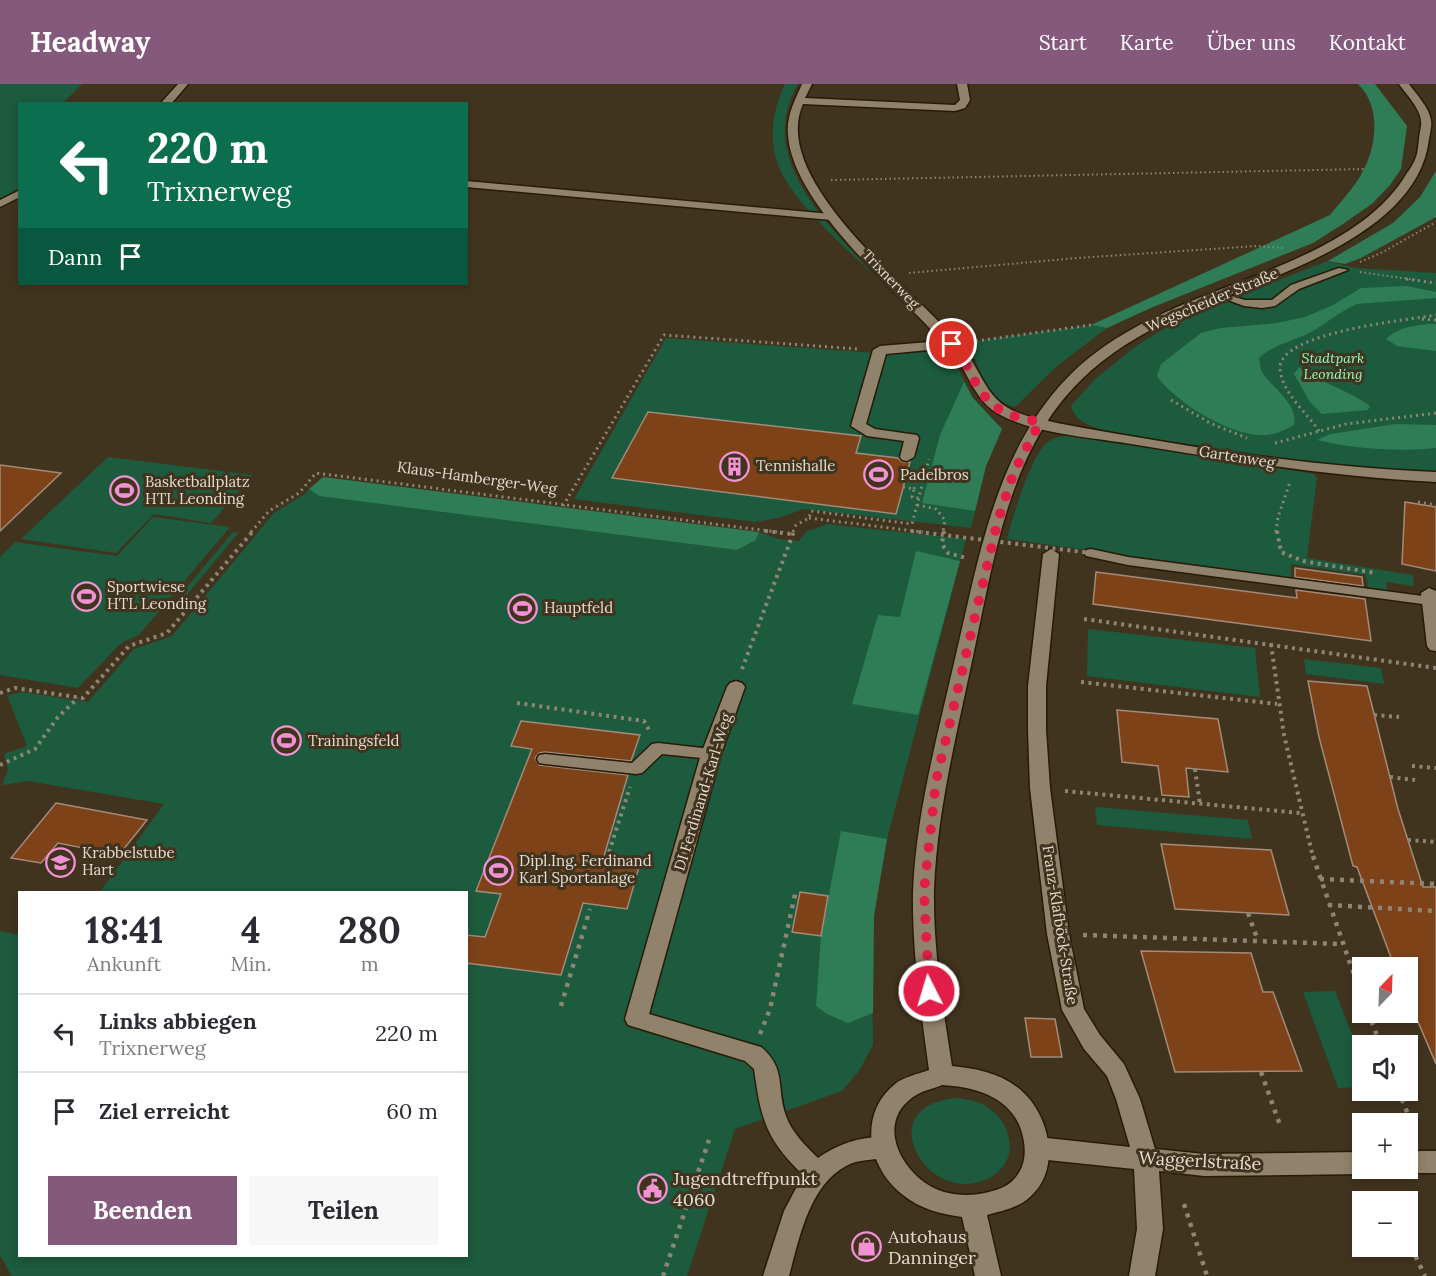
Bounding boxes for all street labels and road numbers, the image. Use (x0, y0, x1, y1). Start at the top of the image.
street label: Trixnerweg (859, 246, 924, 312)
street label: Wegscheider Straße (1143, 263, 1281, 336)
street label: Gartenweg (1198, 441, 1277, 472)
street label: Klaus-Hamberger-Weg (396, 457, 559, 498)
street label: DI Ferdinand-Karl-Weg (669, 710, 736, 873)
street label: Franz-Klafböck-Straße (1039, 844, 1082, 1006)
street label: Waggerlstraße (1138, 1146, 1262, 1175)

